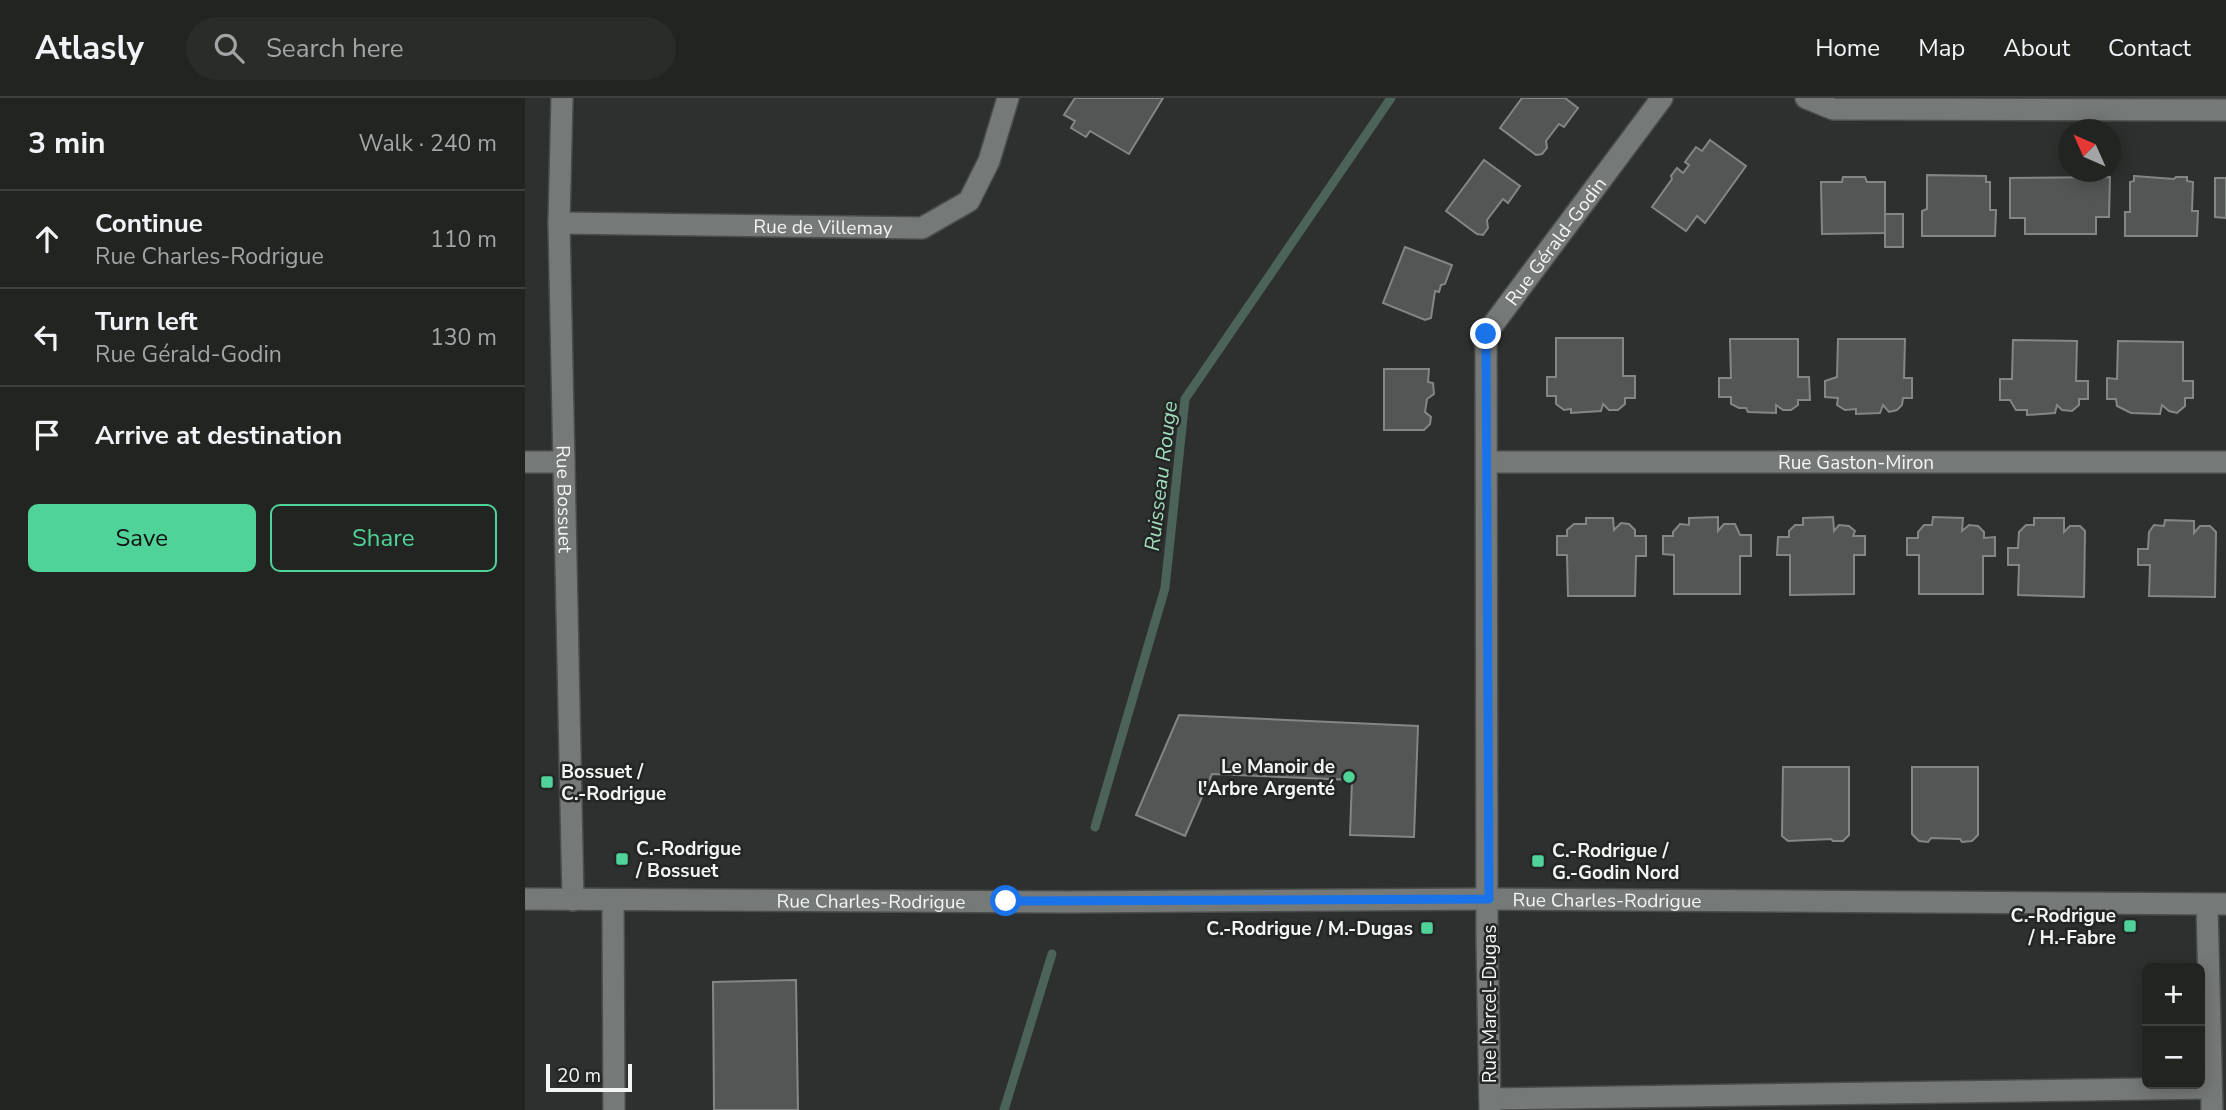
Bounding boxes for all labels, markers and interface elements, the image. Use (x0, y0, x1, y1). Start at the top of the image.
search box (186, 17, 676, 80)
text: Atlasly (35, 26, 144, 71)
icon: search (210, 29, 248, 67)
text: Search here (266, 31, 404, 66)
text: Home (1815, 32, 1880, 64)
text: Map (1918, 32, 1965, 64)
text: About (2003, 32, 2070, 64)
text: Contact (2108, 32, 2191, 64)
north arrow (2058, 119, 2121, 182)
text: 3 min (28, 123, 106, 164)
text: Walk · 240 m (358, 128, 497, 159)
street label: Rue Gérald-Godin (1500, 172, 1613, 311)
text: Continue (95, 206, 203, 241)
street label: Rue de Villemay (753, 214, 893, 242)
icon: ahead (28, 220, 66, 258)
text: 110 m (430, 224, 497, 255)
text: Rue Charles-Rodrigue (95, 241, 324, 272)
text: Turn left (95, 304, 198, 339)
icon: left (28, 318, 66, 356)
route end (1470, 318, 1501, 349)
text: 130 m (430, 322, 497, 353)
text: Rue Gérald-Godin (95, 339, 282, 370)
water label: Ruisseau Rouge (1138, 399, 1184, 553)
icon: arrive (28, 416, 66, 454)
text: Arrive at destination (95, 418, 342, 453)
street label: Rue Bossuet (550, 445, 578, 553)
street label: Rue Gaston-Miron (1778, 450, 1934, 476)
button: Save (28, 504, 256, 572)
button: Share (270, 504, 497, 572)
place label: Le Manoir de l'Arbre Argenté (1198, 754, 1335, 802)
place label: Bossuet / C.-Rodrigue (561, 759, 666, 807)
marker: Le Manoir de l'Arbre Argenté (1341, 769, 1357, 785)
marker: Bossuet / C.-Rodrigue (539, 774, 555, 790)
place label: C.-Rodrigue / Bossuet (635, 836, 741, 884)
place label: C.-Rodrigue / G.-Godin Nord (1552, 838, 1679, 886)
marker: C.-Rodrigue / Bossuet (614, 851, 630, 867)
marker: C.-Rodrigue / G.-Godin Nord (1530, 853, 1546, 869)
route start (990, 885, 1021, 916)
street label: Rue Charles-Rodrigue (1512, 887, 1702, 914)
street label: Rue Charles-Rodrigue (776, 888, 966, 915)
place label: C.-Rodrigue / H.-Fabre (2011, 903, 2116, 951)
place label: C.-Rodrigue / M.-Dugas (1206, 916, 1413, 942)
marker: C.-Rodrigue / H.-Fabre (2122, 918, 2138, 934)
marker: C.-Rodrigue / M.-Dugas (1419, 920, 1435, 936)
street label: Rue Marcel-Dugas (1477, 925, 1503, 1083)
map controls (2142, 963, 2205, 1089)
button: + (2142, 963, 2205, 1026)
button: − (2142, 1026, 2205, 1089)
scale bar (546, 1061, 632, 1093)
text: 20 m (557, 1063, 601, 1089)

